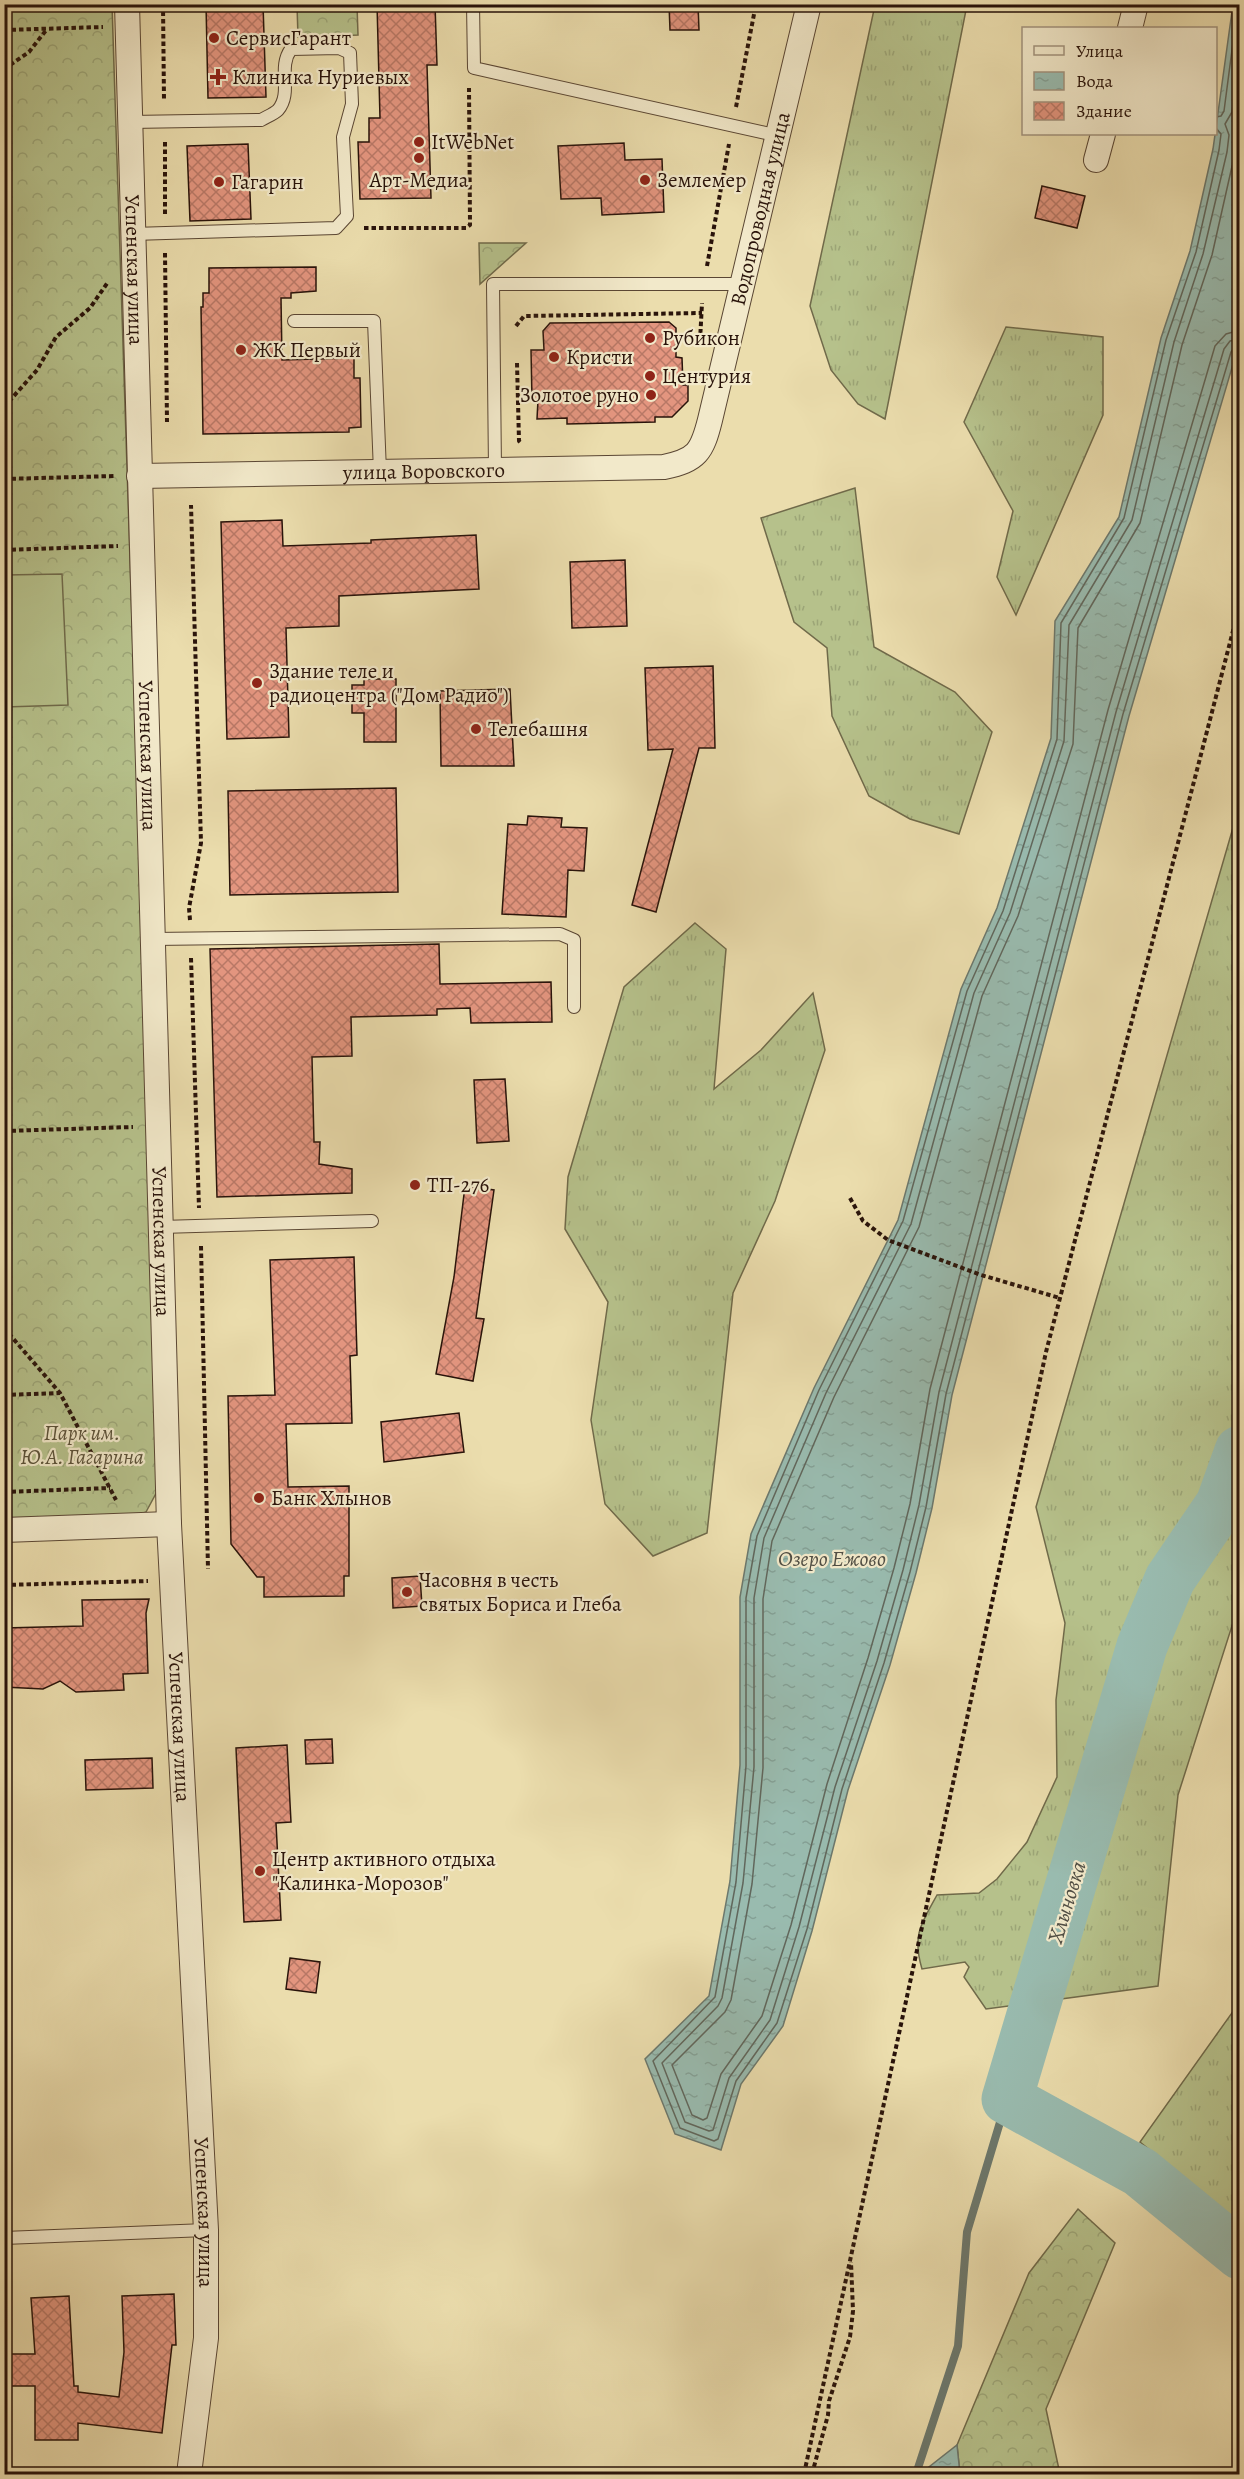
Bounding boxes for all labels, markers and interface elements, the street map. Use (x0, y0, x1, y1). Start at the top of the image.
place label: СервисГарант (226, 24, 351, 52)
legend (1022, 27, 1217, 135)
marker: СервисГарант (207, 31, 221, 45)
text: Улица (1076, 39, 1124, 63)
place label: Клиника Нуриевых (232, 63, 410, 91)
marker: Клиника Нуриевых (209, 68, 227, 86)
text: Вода (1076, 69, 1114, 93)
text: Здание (1076, 99, 1132, 123)
street label: Водопроводная улица (724, 109, 797, 308)
place label: ItWebNet (431, 128, 514, 156)
marker: ItWebNet (412, 135, 426, 149)
marker: Арт-Медиа (412, 151, 426, 165)
place label: Арт-Медиа (369, 166, 469, 194)
place label: Землемер (657, 166, 746, 194)
place label: Гагарин (231, 168, 304, 196)
marker: Землемер (638, 173, 652, 187)
marker: Гагарин (212, 175, 226, 189)
street label: Успенская улица (118, 194, 150, 346)
place label: Рубикон (662, 324, 740, 352)
marker: Рубикон (643, 331, 657, 345)
place label: ЖК Первый (253, 336, 361, 364)
marker: ЖК Первый (234, 343, 248, 357)
place label: Кристи (566, 343, 633, 371)
marker: Кристи (547, 350, 561, 364)
place label: Центурия (662, 362, 751, 390)
marker: Центурия (643, 369, 657, 383)
place label: Золотое руно (520, 381, 639, 409)
marker: Золотое руно (644, 388, 658, 402)
street label: улица Воровского (342, 456, 505, 487)
place label: Здание теле и радиоцентра ("Дом Радио") (269, 657, 509, 709)
marker: Здание теле и радиоцентра ("Дом Радио") (250, 676, 264, 690)
street label: Успенская улица (132, 680, 164, 832)
place label: Телебашня (488, 715, 588, 743)
marker: Телебашня (469, 722, 483, 736)
street label: Успенская улица (145, 1166, 177, 1318)
place label: ТП-276 (427, 1171, 490, 1199)
marker: ТП-276 (408, 1178, 422, 1192)
park label: Парк им. Ю.А. Гагарина (20, 1419, 144, 1471)
place label: Банк Хлынов (271, 1484, 392, 1512)
marker: Банк Хлынов (252, 1491, 266, 1505)
water label: Озеро Ежово (778, 1544, 886, 1574)
place label: Часовня в честь святых Бориса и Глеба (419, 1566, 622, 1618)
marker: Часовня в честь святых Бориса и Глеба (400, 1585, 414, 1599)
street label: Успенская улица (162, 1651, 198, 1803)
place label: Центр активного отдыха "Калинка-Морозов" (272, 1845, 496, 1897)
water label: Хлыновка (1040, 1857, 1094, 1948)
marker: Центр активного отдыха "Калинка-Морозов" (253, 1864, 267, 1878)
street label: Успенская улица (187, 2137, 220, 2288)

